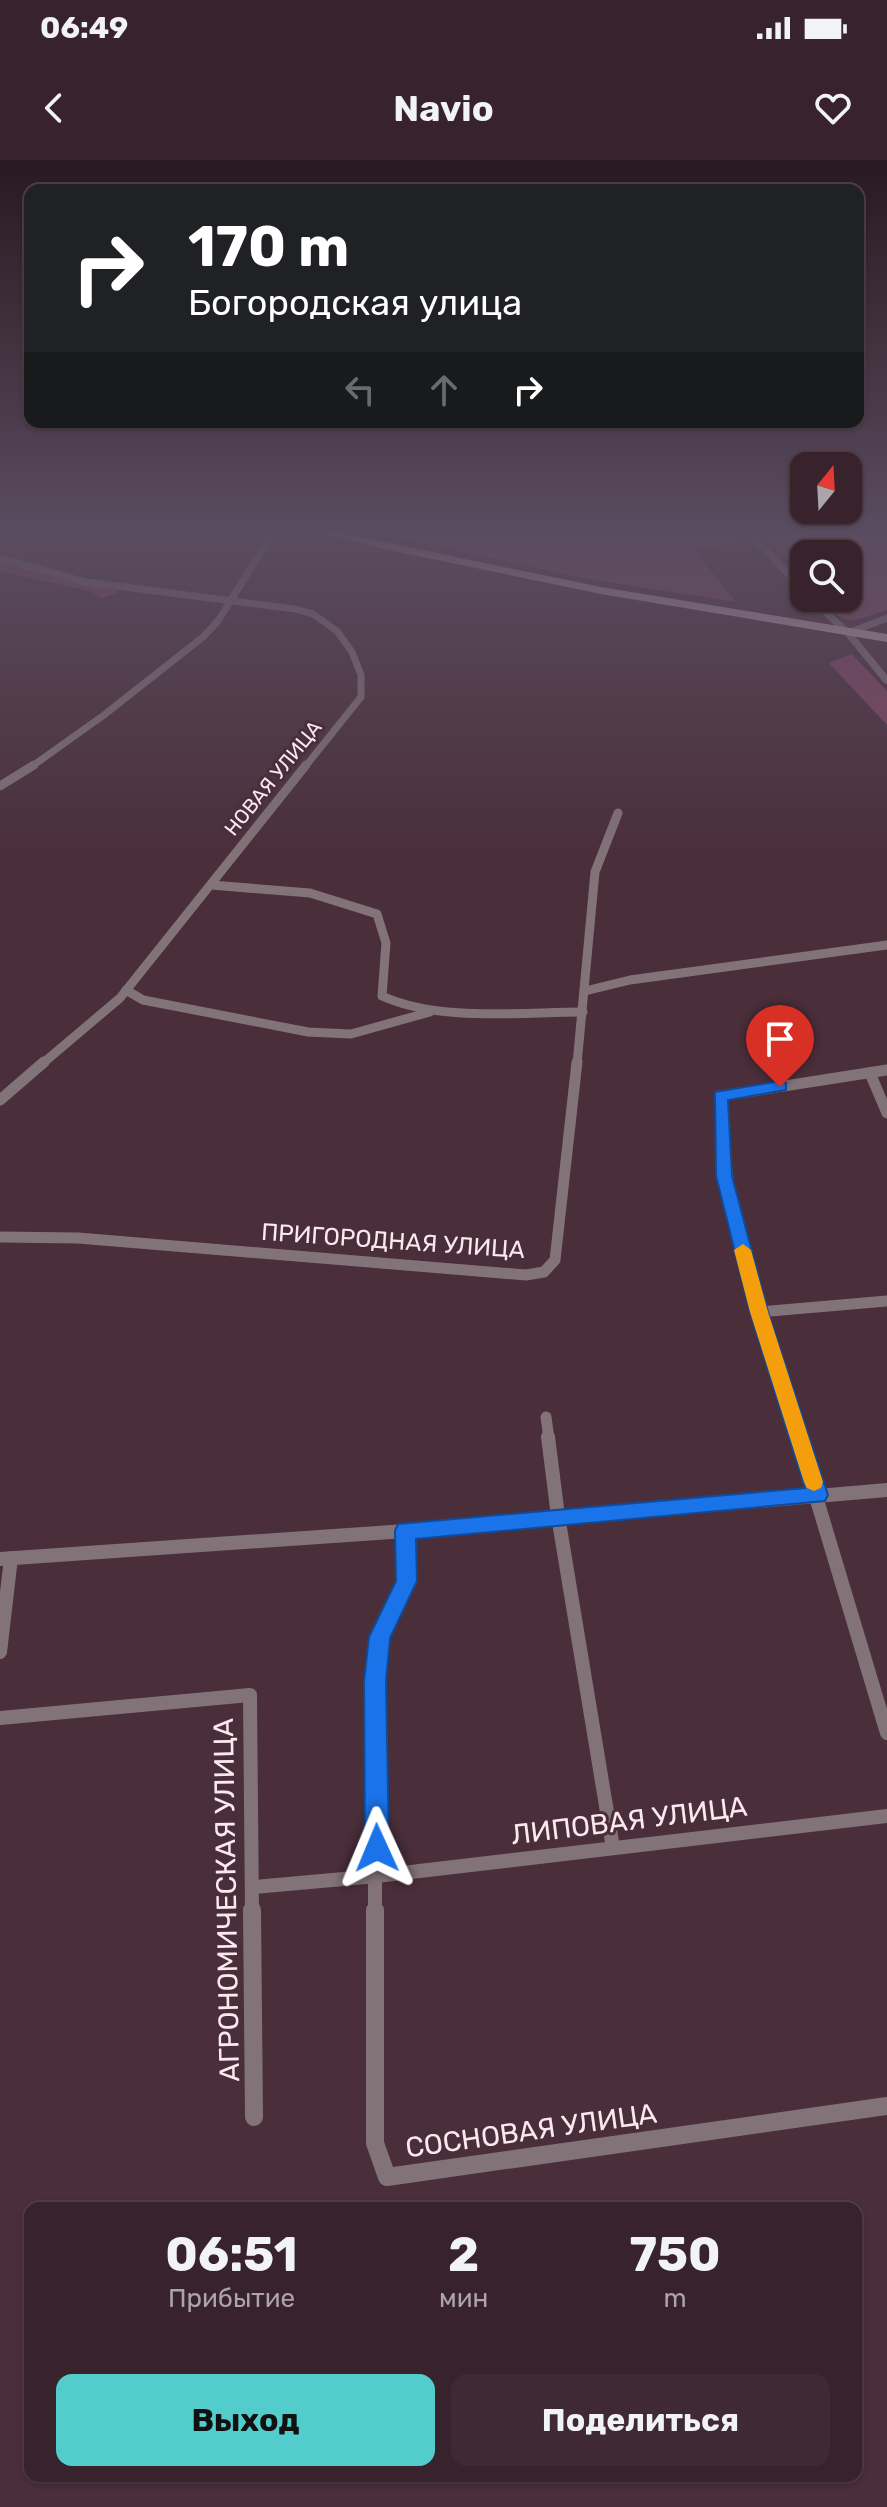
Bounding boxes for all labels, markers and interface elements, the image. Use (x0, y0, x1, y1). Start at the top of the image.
text: 06:49 (40, 10, 128, 46)
icon: back (32, 86, 76, 130)
icon: heart (811, 86, 855, 130)
text: Navio (393, 87, 494, 130)
text: 170 m (188, 214, 349, 280)
icon: right (56, 216, 160, 320)
text: Богородская улица (188, 281, 522, 324)
icon: left (338, 368, 382, 412)
icon: ahead (422, 368, 466, 412)
icon: right (506, 368, 550, 412)
north arrow (790, 452, 862, 524)
map controls (790, 452, 862, 612)
button: search (790, 540, 862, 612)
street label: НОВАЯ УЛИЦА (219, 716, 327, 840)
pin (746, 1005, 814, 1087)
icon: arrive (758, 1017, 802, 1061)
street label: ПРИГОРОДНАЯ УЛИЦА (260, 1218, 526, 1264)
street label: АГРОНОМИЧЕСКАЯ УЛИЦА (207, 1718, 246, 2082)
street label: ЛИПОВАЯ УЛИЦА (509, 1790, 749, 1851)
position arrow (335, 1806, 419, 1890)
street label: СОСНОВАЯ УЛИЦА (403, 2096, 659, 2164)
text: 06:51 (165, 2226, 298, 2283)
text: 2 (448, 2226, 479, 2283)
text: 750 (630, 2226, 721, 2283)
text: Прибытие (168, 2283, 295, 2314)
text: мин (439, 2283, 488, 2314)
text: m (664, 2283, 687, 2314)
button: Выход (56, 2374, 435, 2466)
button: Поделиться (451, 2374, 830, 2466)

